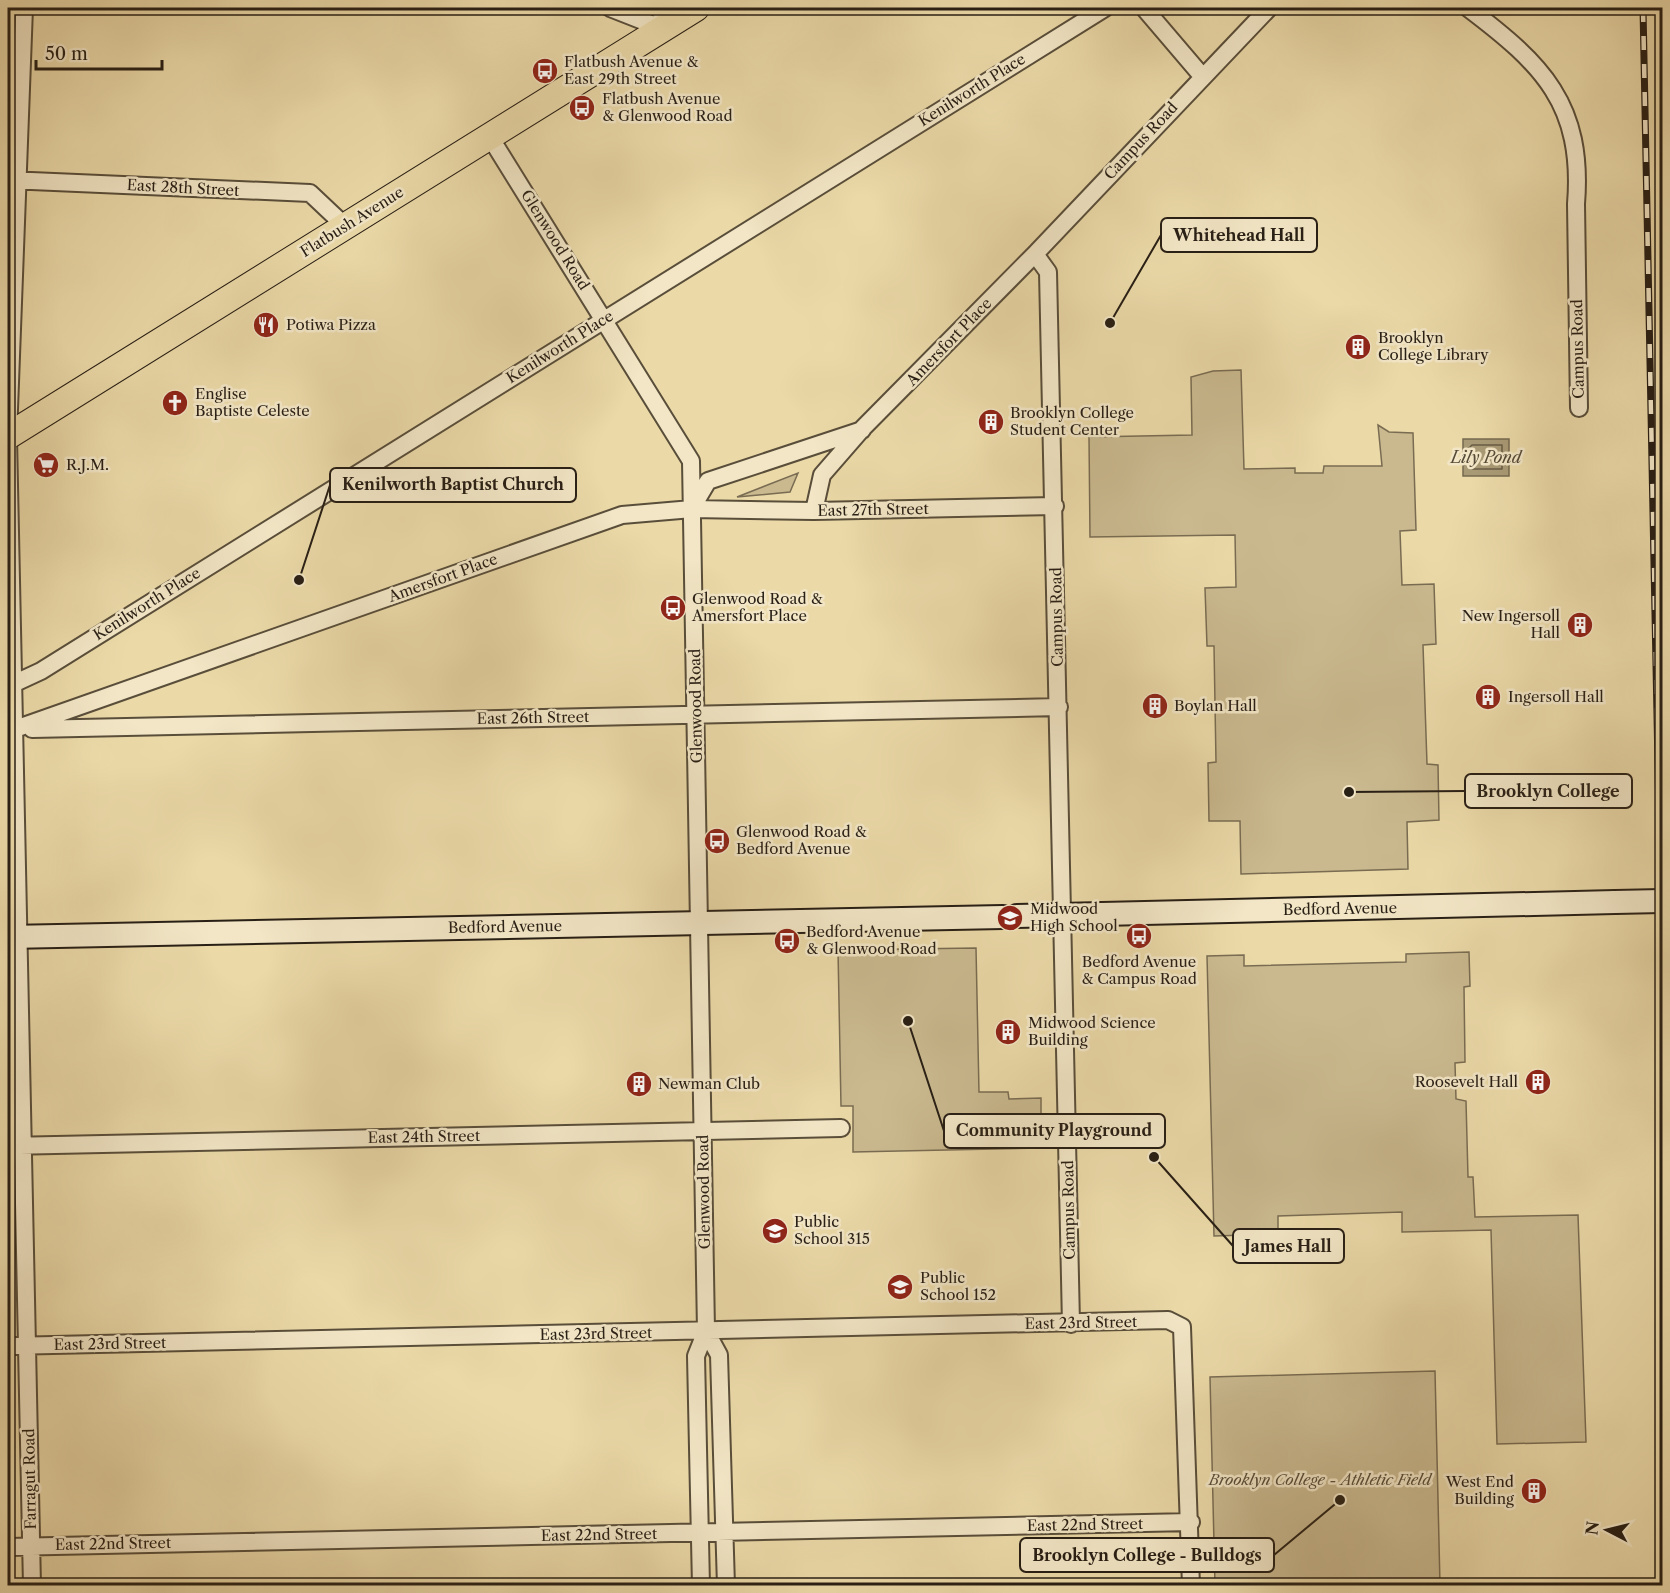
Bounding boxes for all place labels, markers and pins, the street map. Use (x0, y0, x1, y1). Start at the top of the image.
place label: Flatbush Avenue & East 29th Street (564, 52, 698, 88)
bus stop icon: Flatbush Avenue & East 29th Street (530, 56, 560, 86)
place label: Flatbush Avenue & Glenwood Road (602, 89, 733, 125)
bus stop icon: Flatbush Avenue & Glenwood Road (567, 93, 597, 123)
callout: Whitehead Hall (1161, 218, 1317, 252)
restaurant icon: Potiwa Pizza (251, 310, 281, 340)
place label: Potiwa Pizza (286, 315, 376, 334)
place label: Brooklyn College Library (1378, 328, 1489, 364)
building icon: Brooklyn College Library (1343, 332, 1373, 362)
place label: Englise Baptiste Celeste (195, 384, 310, 420)
church icon: Englise Baptiste Celeste (160, 388, 190, 418)
place label: Brooklyn College Student Center (1010, 403, 1134, 439)
building icon: Brooklyn College Student Center (976, 407, 1006, 437)
supermarket icon: R.J.M. (31, 450, 61, 480)
place label: R.J.M. (66, 455, 109, 474)
callout: Kenilworth Baptist Church (330, 468, 576, 502)
place label: Glenwood Road & Amersfort Place (691, 589, 823, 625)
bus stop icon: Glenwood Road & Amersfort Place (658, 593, 688, 623)
place label: New Ingersoll Hall (1462, 606, 1561, 642)
building icon: New Ingersoll Hall (1565, 610, 1595, 640)
building icon: Ingersoll Hall (1473, 682, 1503, 712)
place label: Ingersoll Hall (1508, 687, 1604, 706)
building icon: Boylan Hall (1140, 691, 1170, 721)
place label: Boylan Hall (1174, 696, 1257, 715)
callout: Brooklyn College (1465, 774, 1632, 808)
place label: Glenwood Road & Bedford Avenue (736, 822, 867, 858)
bus stop icon: Glenwood Road & Bedford Avenue (702, 826, 732, 856)
place label: Midwood High School (1030, 899, 1118, 935)
school or university icon: Midwood High School (995, 903, 1025, 933)
bus stop icon: Bedford Avenue & Campus Road (1124, 921, 1154, 951)
place label: Bedford Avenue & Glenwood Road (806, 922, 937, 958)
bus stop icon: Bedford Avenue & Glenwood Road (772, 926, 802, 956)
place label: Bedford Avenue & Campus Road (1081, 952, 1197, 988)
place label: Midwood Science Building (1028, 1013, 1156, 1049)
building icon: Midwood Science Building (993, 1017, 1023, 1047)
building icon: Roosevelt Hall (1523, 1067, 1553, 1097)
building icon: Newman Club (624, 1069, 654, 1099)
place label: Roosevelt Hall (1415, 1072, 1519, 1091)
place label: Newman Club (658, 1074, 760, 1093)
callout: Community Playground (944, 1114, 1165, 1148)
place label: Public School 315 (794, 1212, 870, 1248)
school or university icon: Public School 315 (760, 1216, 790, 1246)
callout: James Hall (1233, 1229, 1344, 1263)
place label: Public School 152 (920, 1268, 996, 1304)
school or university icon: Public School 152 (885, 1272, 915, 1302)
place label: West End Building (1445, 1472, 1514, 1508)
building icon: West End Building (1519, 1476, 1549, 1506)
callout: Brooklyn College - Bulldogs (1020, 1538, 1274, 1572)

